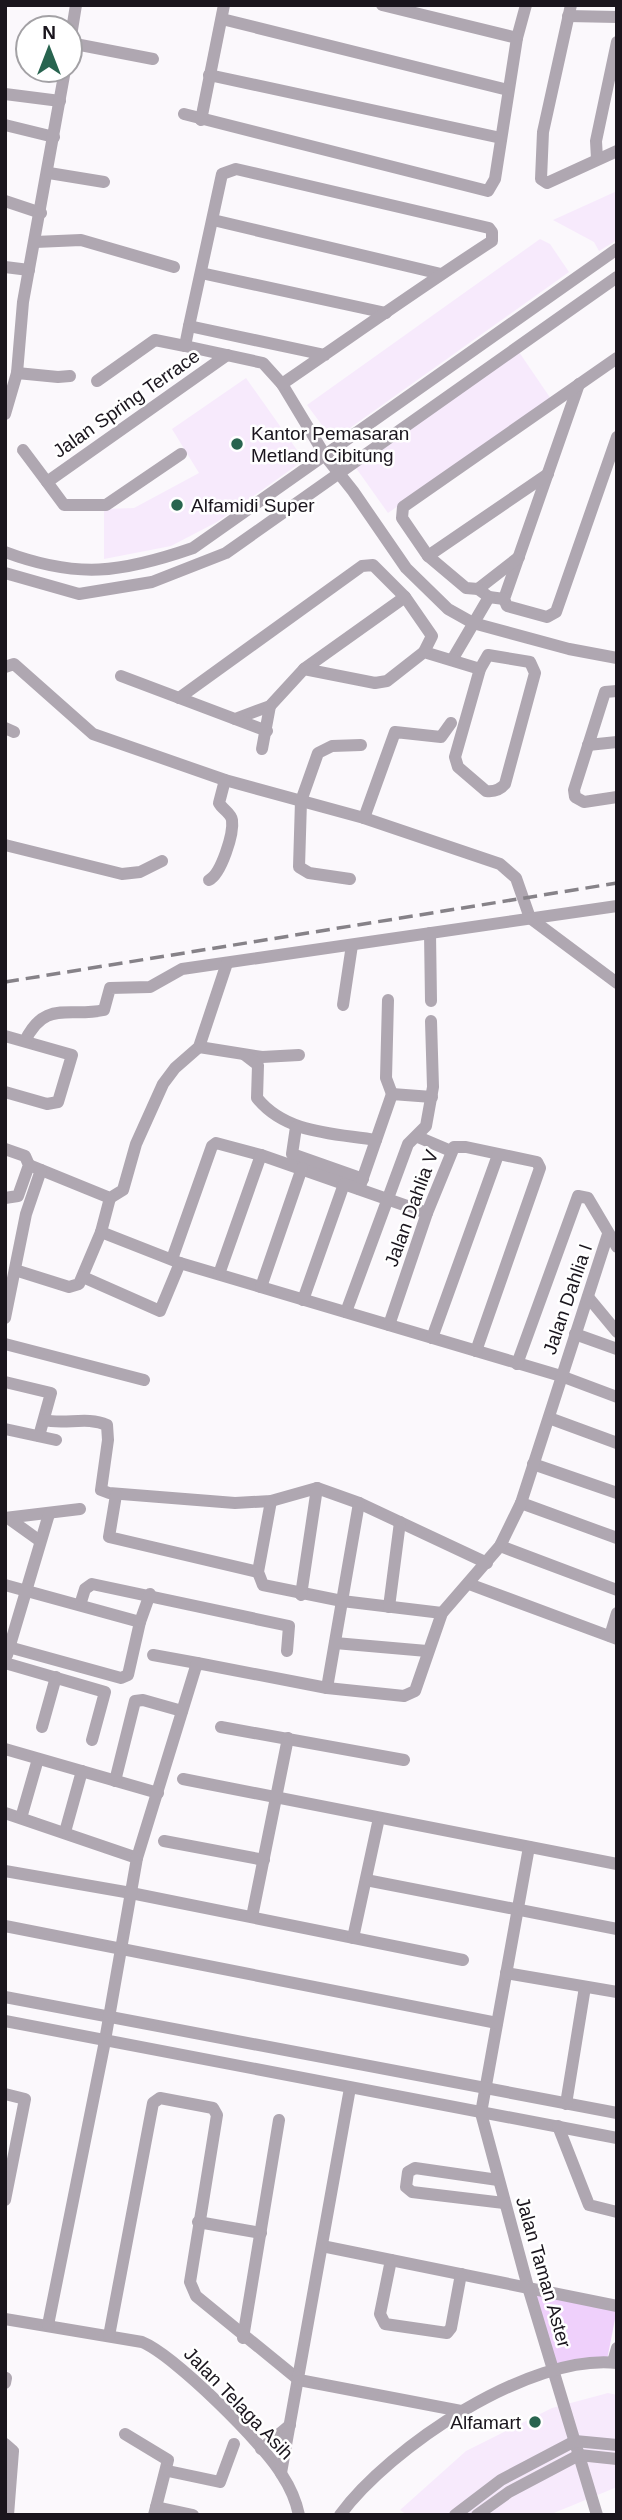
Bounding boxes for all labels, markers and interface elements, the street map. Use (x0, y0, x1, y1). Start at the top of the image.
north arrow (14, 14, 84, 84)
text: N (42, 22, 56, 43)
street label: Jalan Spring Terrace (49, 345, 204, 462)
place label: Kantor Pemasaran Metland Cibitung (251, 423, 409, 466)
marker: Kantor Pemasaran Metland Cibitung (229, 436, 245, 452)
place label: Alfamidi Super (191, 495, 315, 516)
marker: Alfamidi Super (169, 497, 185, 513)
street label: Jalan Dahlia V (381, 1147, 442, 1269)
street label: Jalan Dahlia I (539, 1241, 596, 1357)
street label: Jalan Taman Aster (512, 2194, 575, 2351)
street label: Jalan Telaga Asih (180, 2343, 297, 2464)
place label: Alfamart (450, 2412, 522, 2433)
marker: Alfamart (527, 2414, 543, 2430)

